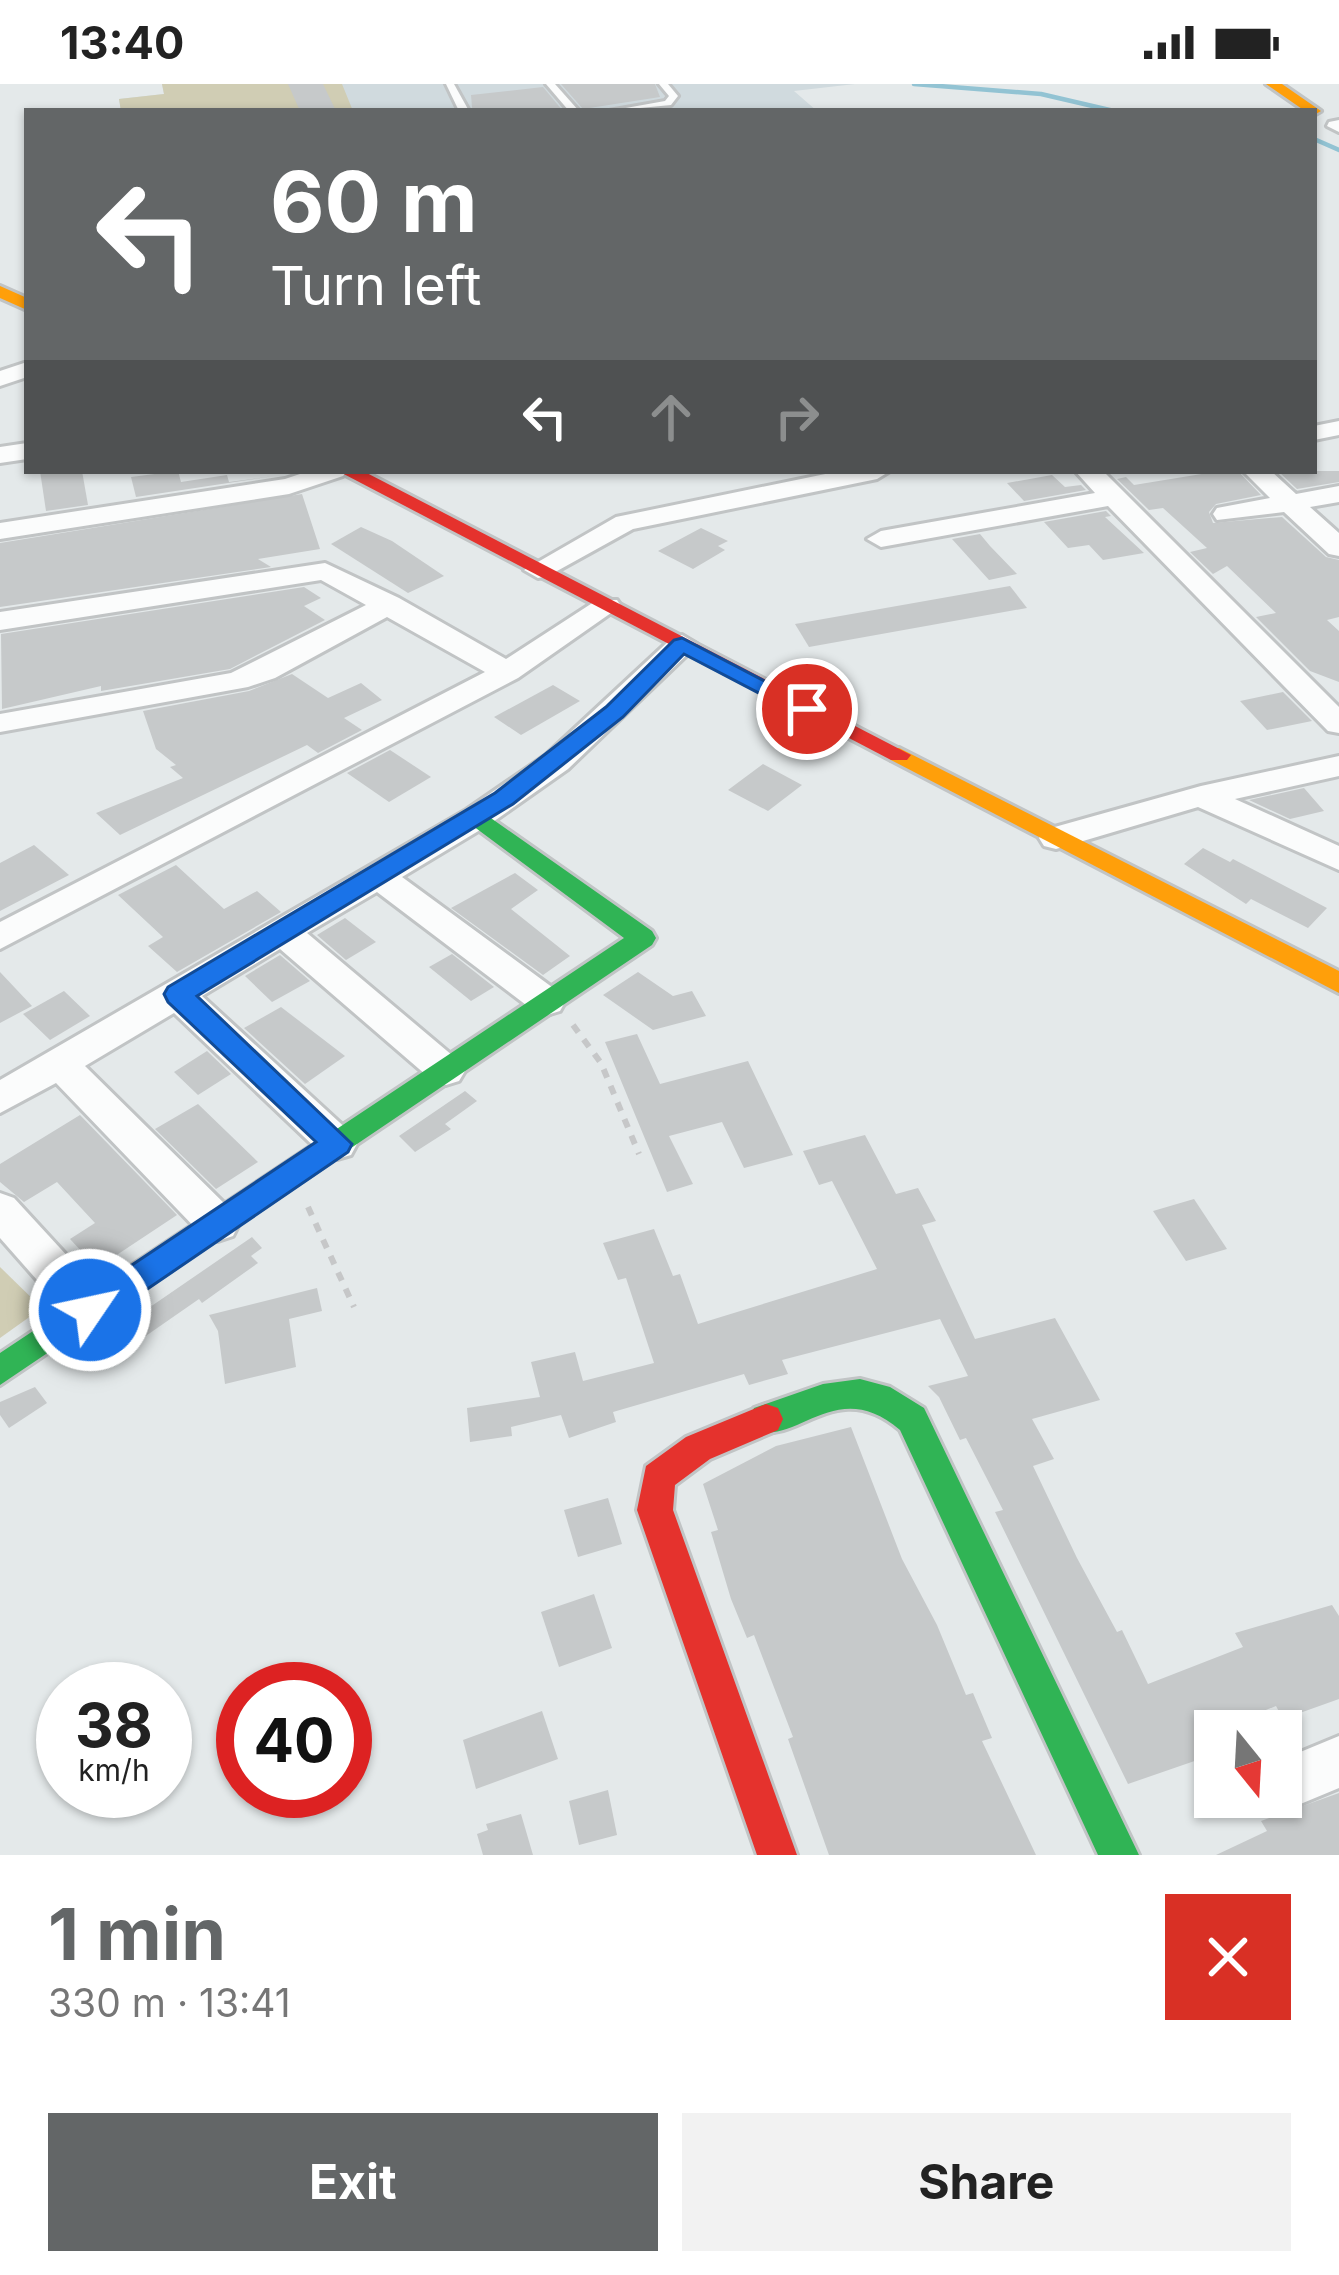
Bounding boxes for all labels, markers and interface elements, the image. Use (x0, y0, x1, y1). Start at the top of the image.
text: 13:40 (60, 15, 184, 70)
text: 60 m (270, 151, 478, 252)
icon: left (72, 156, 228, 312)
text: Turn left (270, 253, 481, 318)
icon: left (512, 384, 578, 450)
icon: ahead (638, 384, 704, 450)
icon: right (764, 384, 830, 450)
pin (756, 658, 858, 760)
icon: arrive (774, 676, 840, 742)
position arrow (27, 1247, 153, 1373)
speed limit sign: 40 (216, 1662, 372, 1818)
text: 38 (75, 1689, 153, 1761)
north arrow (1194, 1710, 1302, 1818)
map controls (1194, 1710, 1302, 1818)
text: km/h (78, 1752, 150, 1788)
text: 1 min (48, 1890, 226, 1977)
button: close (1165, 1894, 1291, 2020)
text: 330 m · 13:41 (48, 1979, 291, 2026)
button: Exit (48, 2113, 658, 2251)
button: Share (682, 2113, 1291, 2251)

